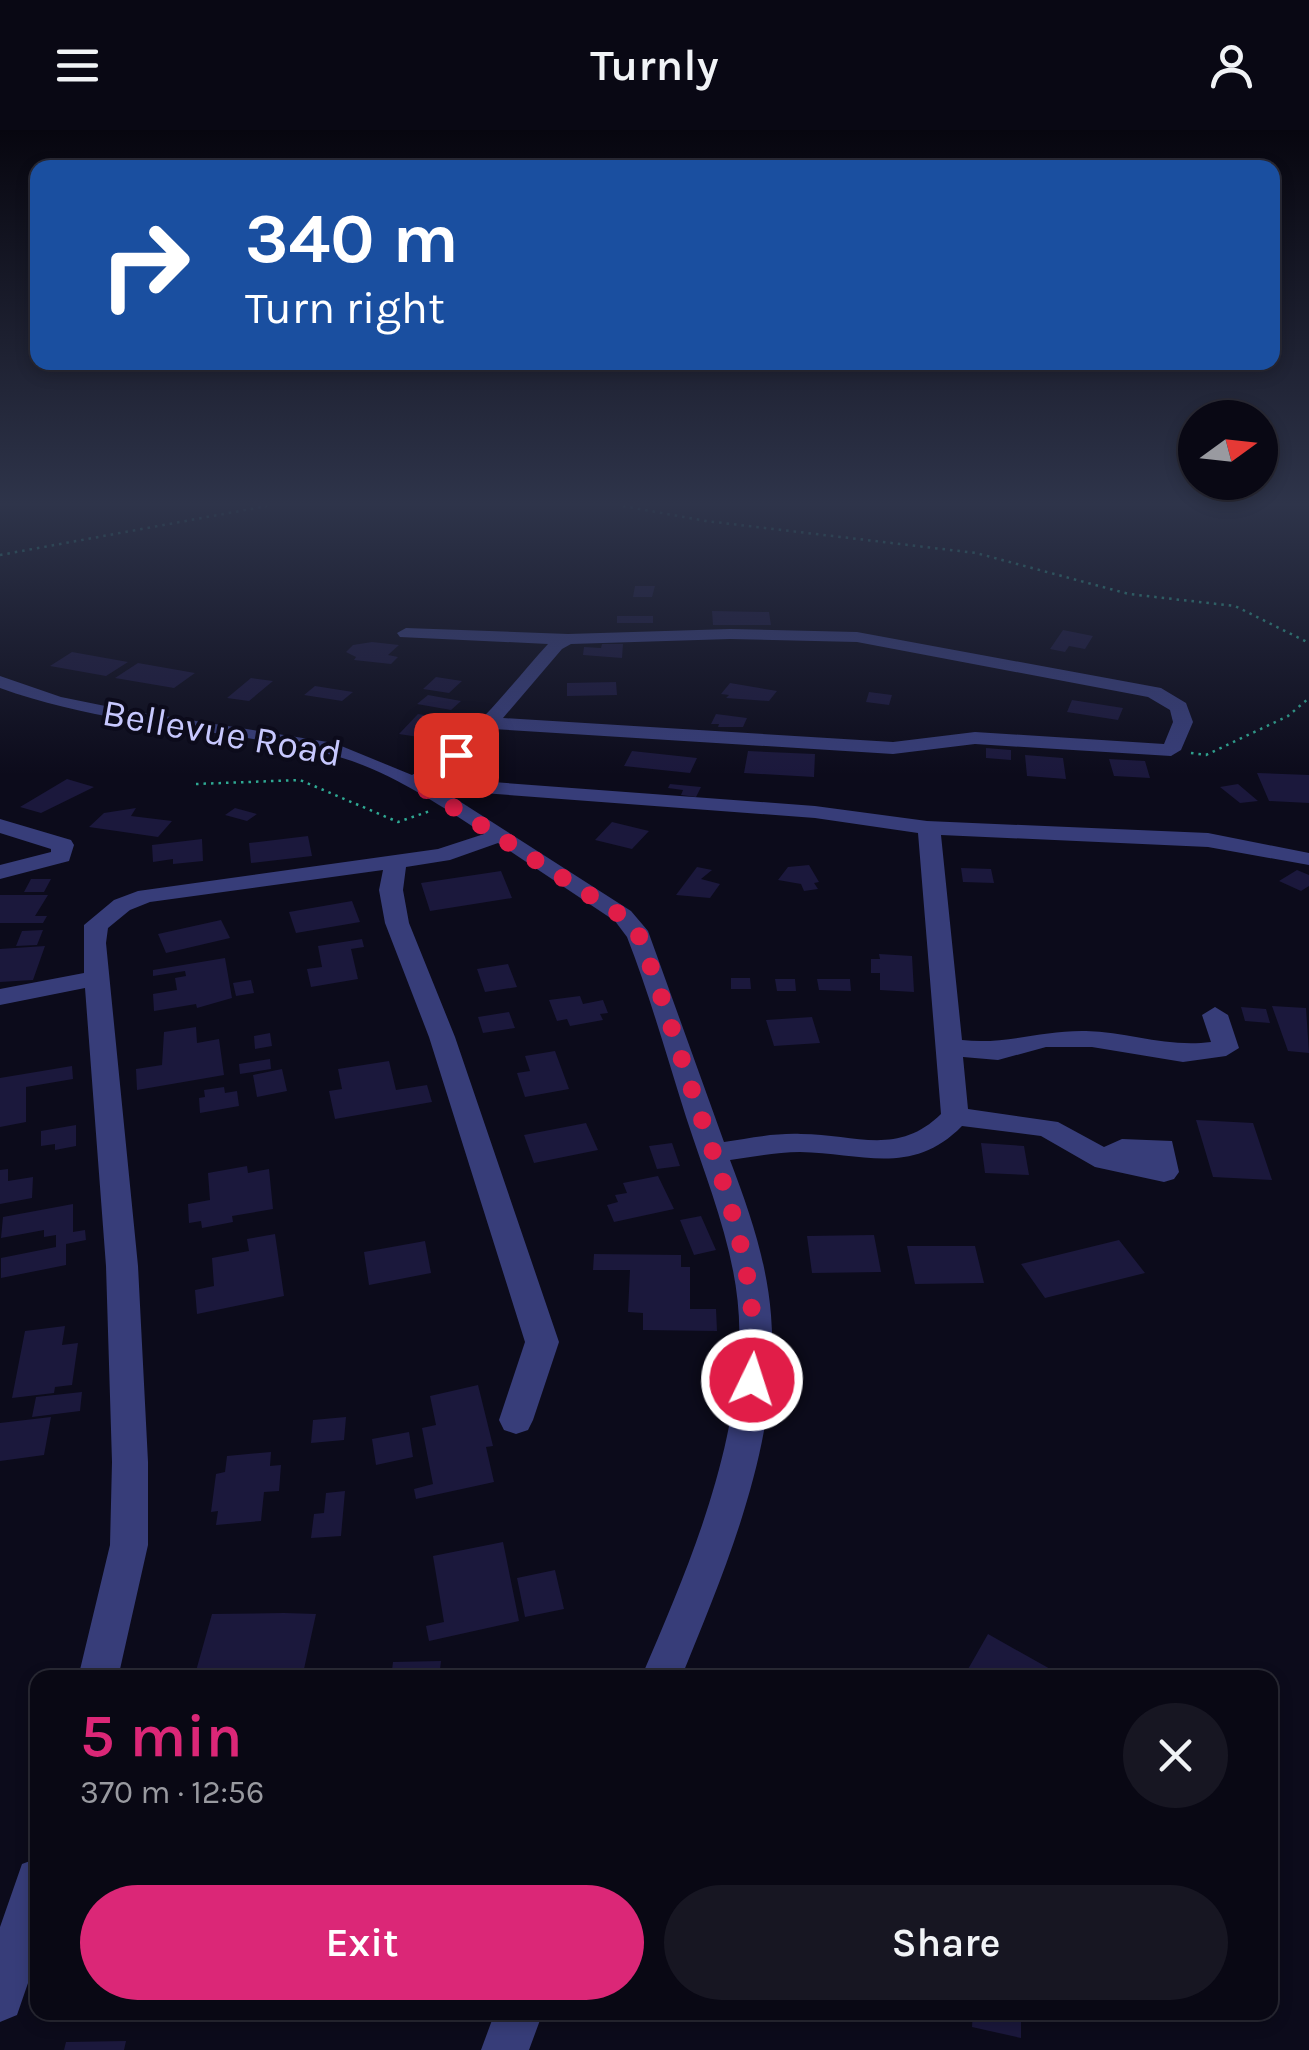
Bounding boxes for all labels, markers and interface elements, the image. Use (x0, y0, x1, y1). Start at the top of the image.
icon: menu (50, 38, 105, 93)
icon: person (1204, 38, 1259, 93)
text: Turnly (590, 39, 719, 91)
text: 340 m (245, 198, 459, 280)
icon: right (80, 200, 210, 330)
text: Turn right (245, 282, 445, 334)
north arrow (1178, 400, 1278, 500)
map controls (1178, 400, 1278, 500)
street label: Bellevue Road (99, 690, 345, 776)
pin (414, 713, 499, 798)
icon: arrive (429, 728, 484, 783)
position arrow (700, 1328, 804, 1432)
text: 5 min (80, 1701, 242, 1771)
button: close (1123, 1703, 1228, 1808)
text: 370 m · 12:56 (80, 1774, 264, 1811)
button: Exit (80, 1885, 644, 2000)
button: Share (664, 1885, 1228, 2000)

